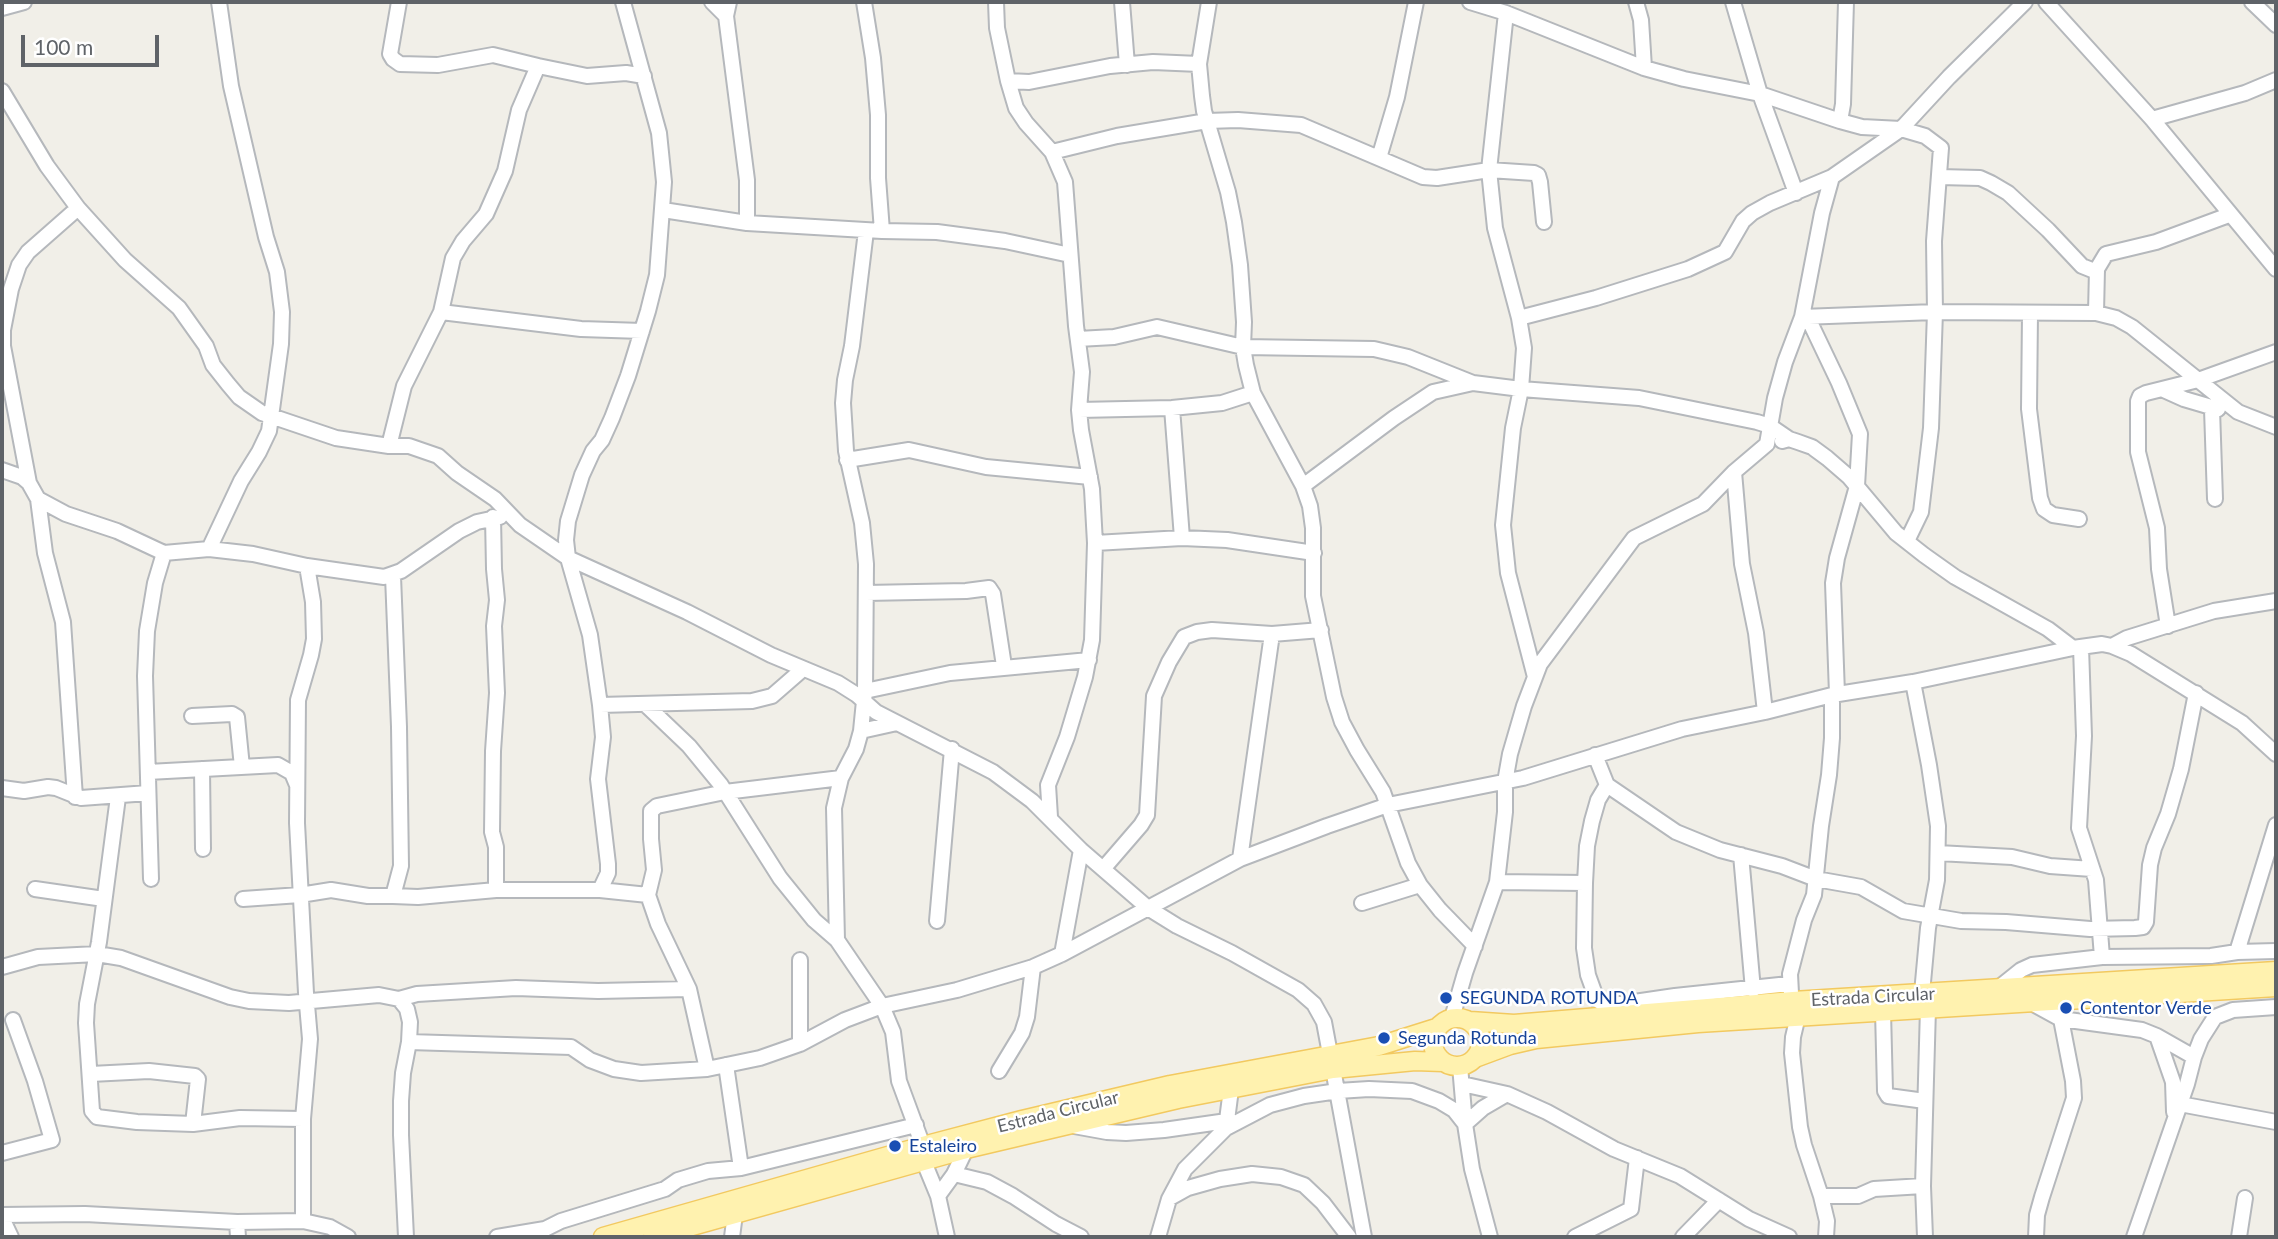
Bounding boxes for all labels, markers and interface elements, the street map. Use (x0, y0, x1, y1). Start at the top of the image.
scale bar (24, 21, 163, 65)
text: 100 m (34, 34, 93, 59)
street label: Estrada Circular (1810, 983, 1936, 1011)
place label: SEGUNDA ROTUNDA (1460, 987, 1638, 1009)
marker: SEGUNDA ROTUNDA (1438, 990, 1454, 1006)
place label: Contentor Verde (2080, 997, 2212, 1019)
marker: Contentor Verde (2058, 1000, 2074, 1016)
place label: Segunda Rotunda (1398, 1027, 1537, 1049)
marker: Segunda Rotunda (1376, 1030, 1392, 1046)
street label: Estrada Circular (995, 1086, 1121, 1138)
place label: Estaleiro (909, 1135, 977, 1157)
marker: Estaleiro (887, 1138, 903, 1154)

